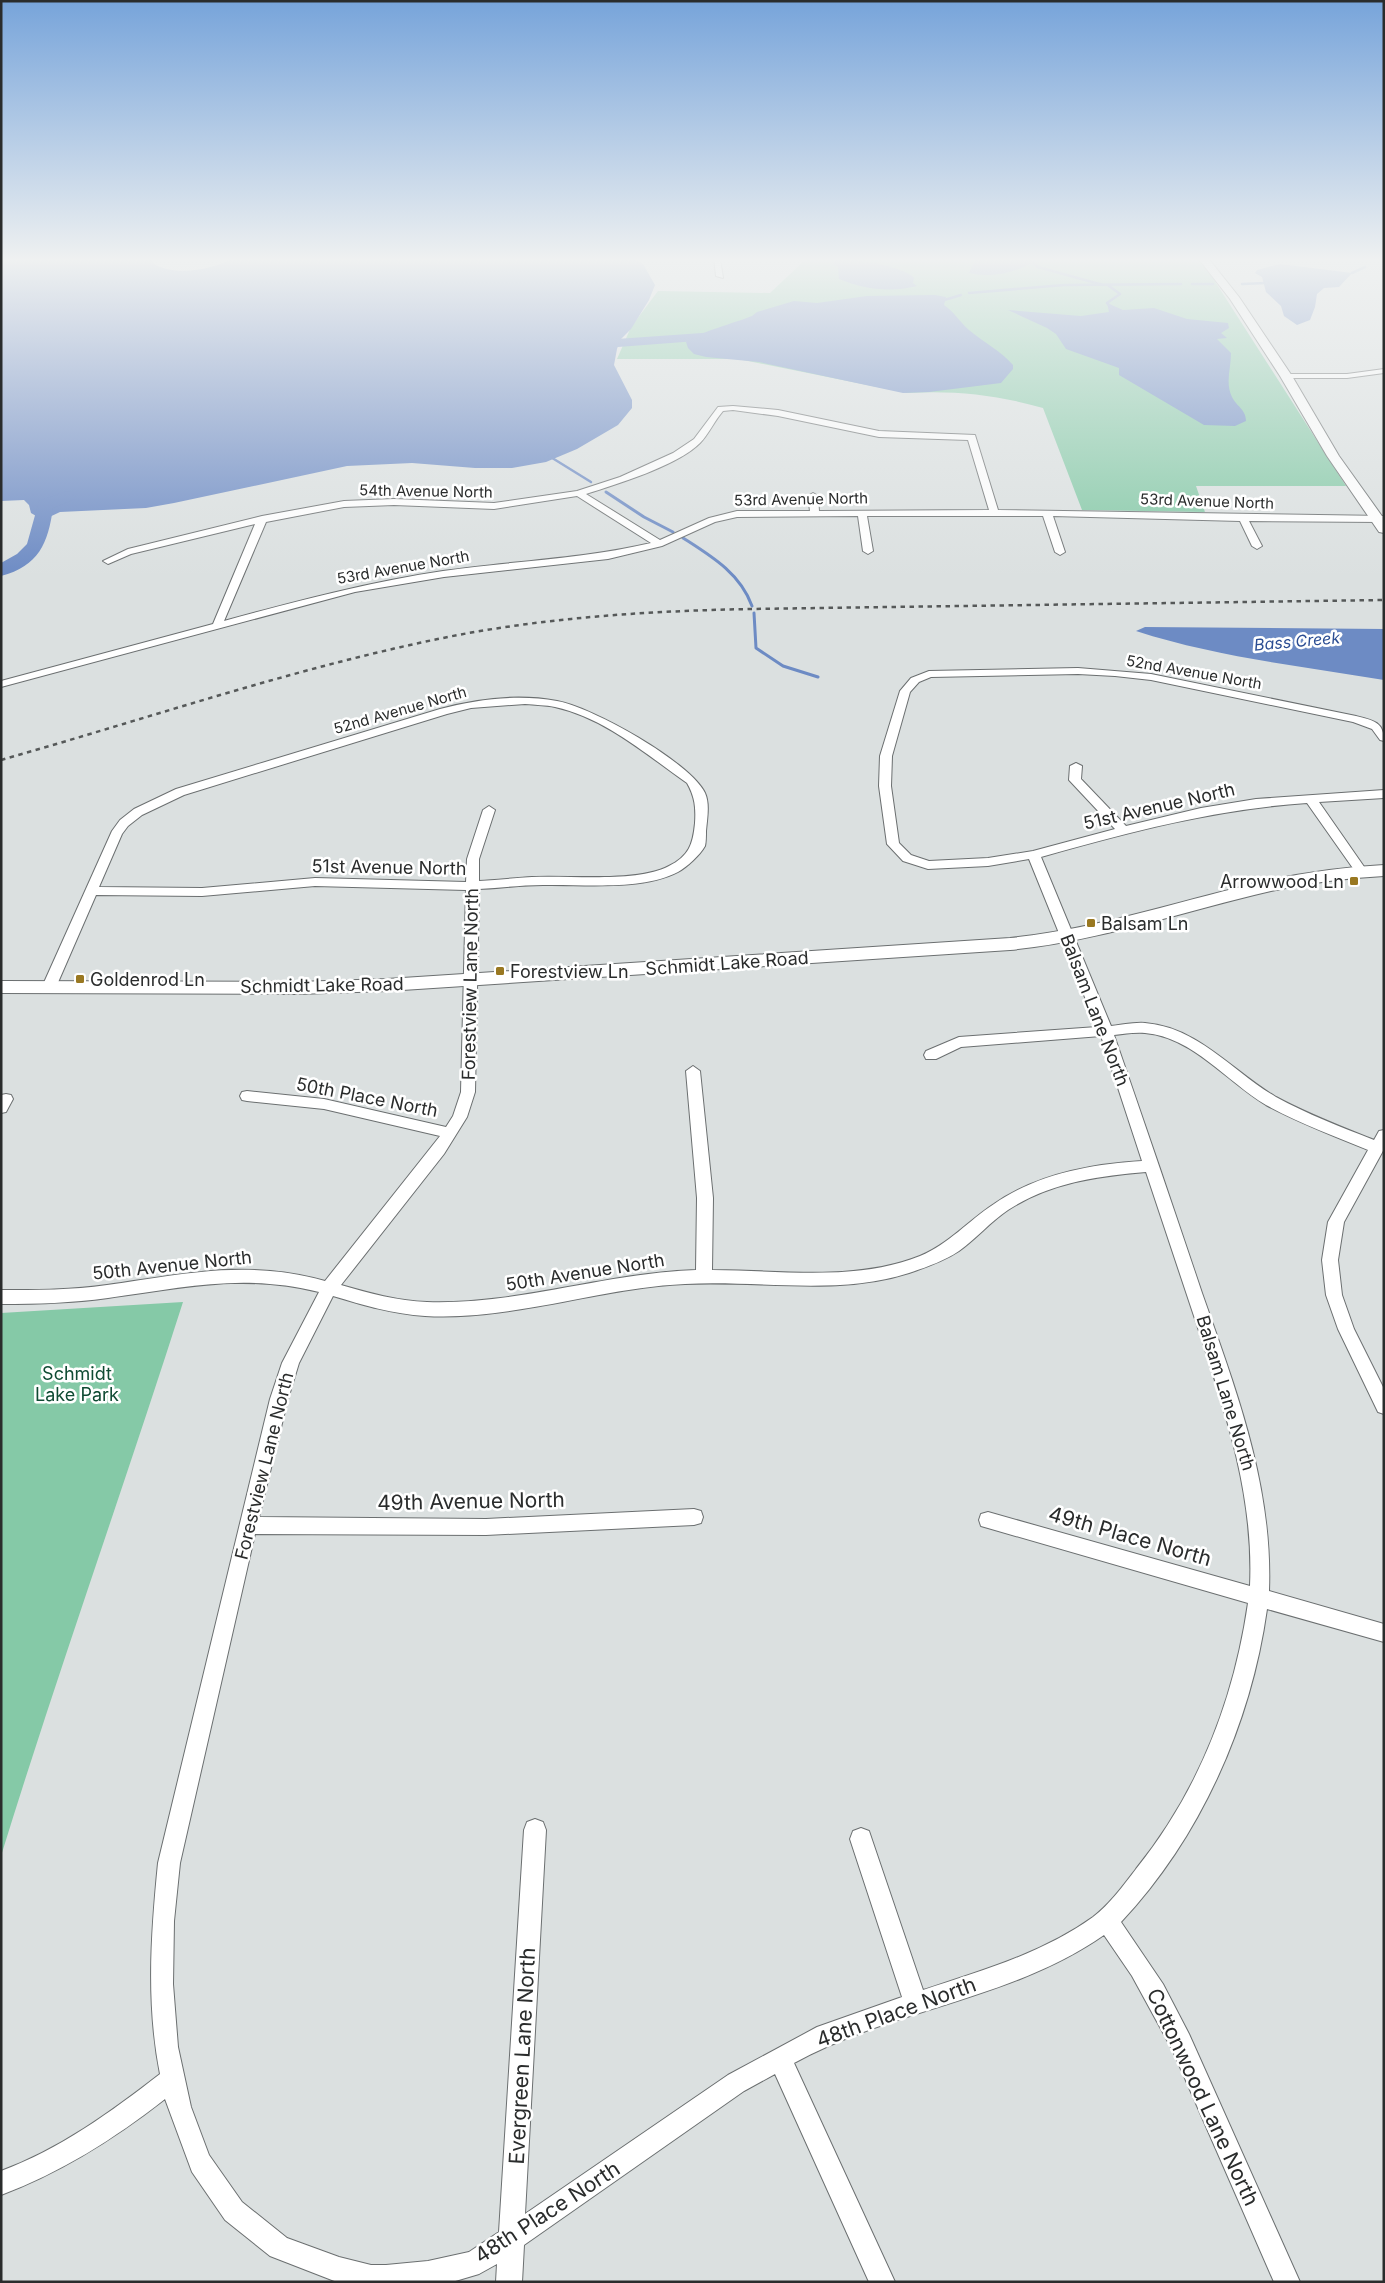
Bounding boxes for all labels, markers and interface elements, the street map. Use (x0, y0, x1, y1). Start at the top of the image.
street label: 54th Avenue North (359, 480, 493, 502)
street label: 53rd Avenue North (734, 488, 868, 510)
street label: 53rd Avenue North (1140, 489, 1274, 513)
street label: 53rd Avenue North (335, 546, 471, 588)
water label: Bass Creek (1253, 627, 1341, 655)
street label: 52nd Avenue North (1125, 651, 1263, 693)
street label: 52nd Avenue North (331, 682, 469, 738)
street label: 51st Avenue North (1081, 778, 1237, 834)
street label: 51st Avenue North (311, 855, 467, 879)
place label: Arrowwood Ln (1220, 871, 1344, 892)
marker: Arrowwood Ln (1348, 875, 1360, 887)
street label: Forestview Lane North (458, 888, 482, 1080)
place label: Balsam Ln (1101, 913, 1189, 934)
marker: Balsam Ln (1085, 917, 1097, 929)
street label: Balsam Lane North (1056, 931, 1134, 1089)
street label: Schmidt Lake Road (645, 947, 809, 979)
place label: Forestview Ln (510, 961, 629, 982)
marker: Forestview Ln (494, 965, 506, 977)
place label: Goldenrod Ln (90, 969, 205, 990)
marker: Goldenrod Ln (74, 973, 86, 985)
street label: Schmidt Lake Road (240, 973, 404, 997)
street label: 50th Place North (294, 1073, 440, 1121)
street label: 50th Avenue North (91, 1246, 253, 1284)
street label: 50th Avenue North (504, 1249, 666, 1295)
street label: Balsam Lane North (1192, 1313, 1260, 1473)
park label: Schmidt Lake Park (35, 1363, 119, 1405)
street label: Forestview Lane North (231, 1370, 297, 1562)
street label: 49th Avenue North (377, 1487, 565, 1515)
street label: 49th Place North (1046, 1501, 1214, 1571)
street label: Evergreen Lane North (504, 1947, 540, 2165)
street label: 48th Place North (813, 1972, 979, 2052)
street label: Cottonwood Lane North (1142, 1984, 1264, 2210)
street label: 48th Place North (470, 2156, 624, 2268)

